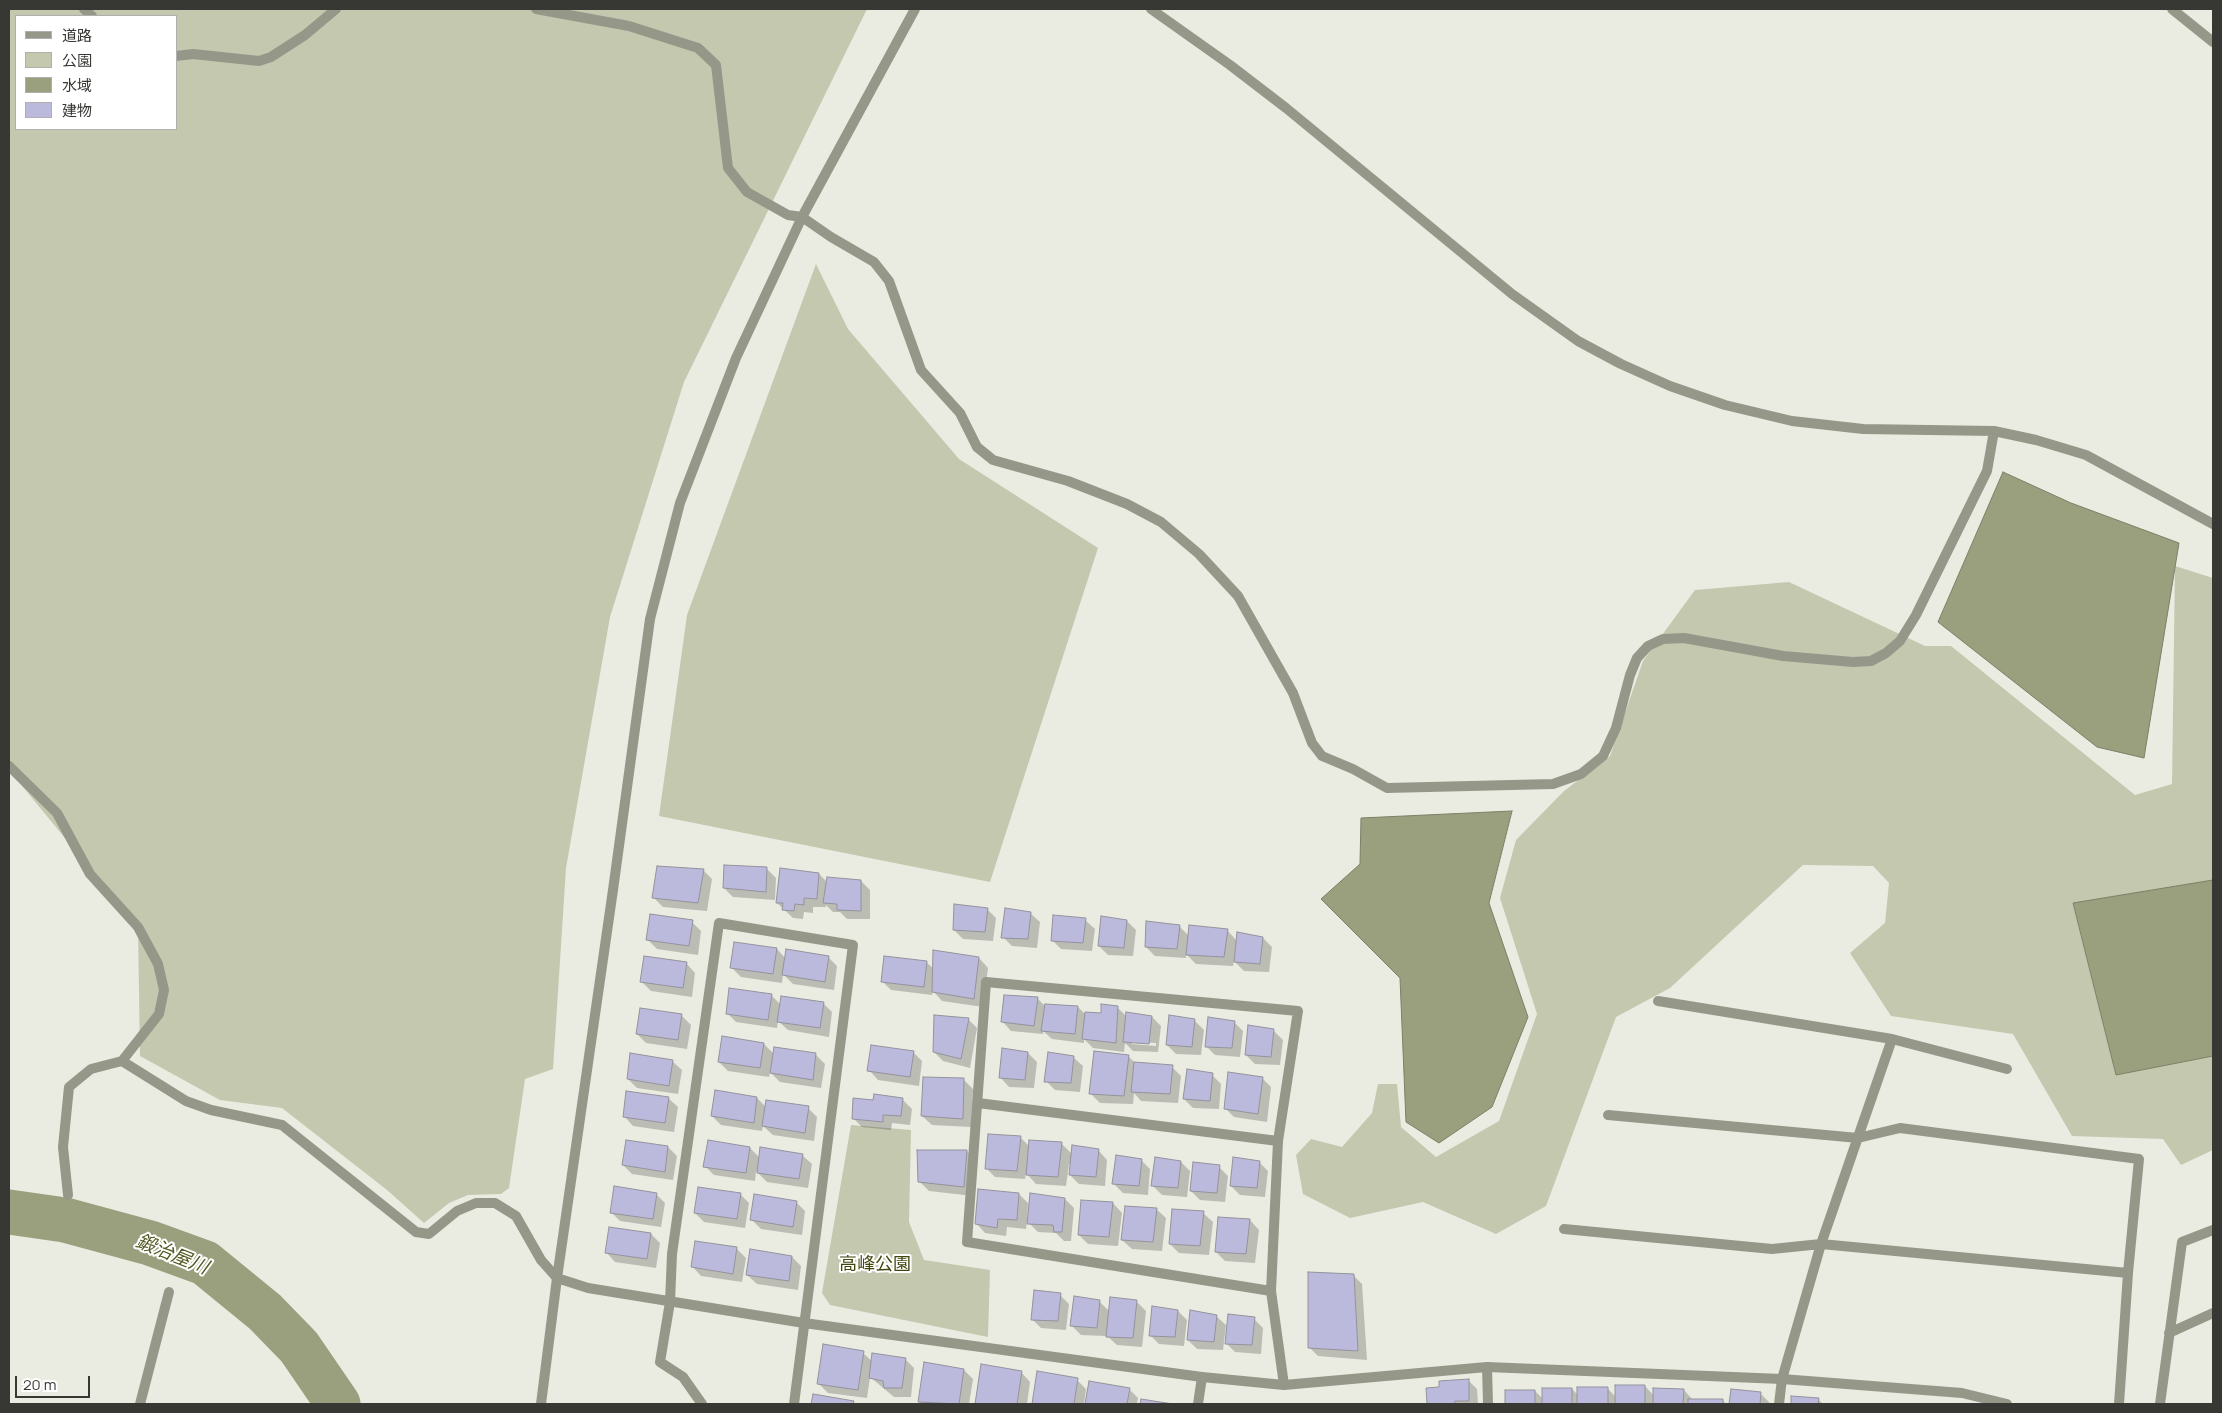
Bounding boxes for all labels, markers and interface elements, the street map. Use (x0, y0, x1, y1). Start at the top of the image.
legend (15, 15, 178, 130)
text: 道路 (62, 25, 92, 46)
text: 公園 (62, 50, 92, 71)
text: 水域 (62, 75, 92, 96)
text: 建物 (62, 100, 92, 121)
water label: 鍛治屋川 (132, 1230, 212, 1280)
park label: 高峰公園 (839, 1254, 911, 1276)
scale bar (18, 1366, 92, 1398)
text: 20 m (23, 1374, 56, 1395)

